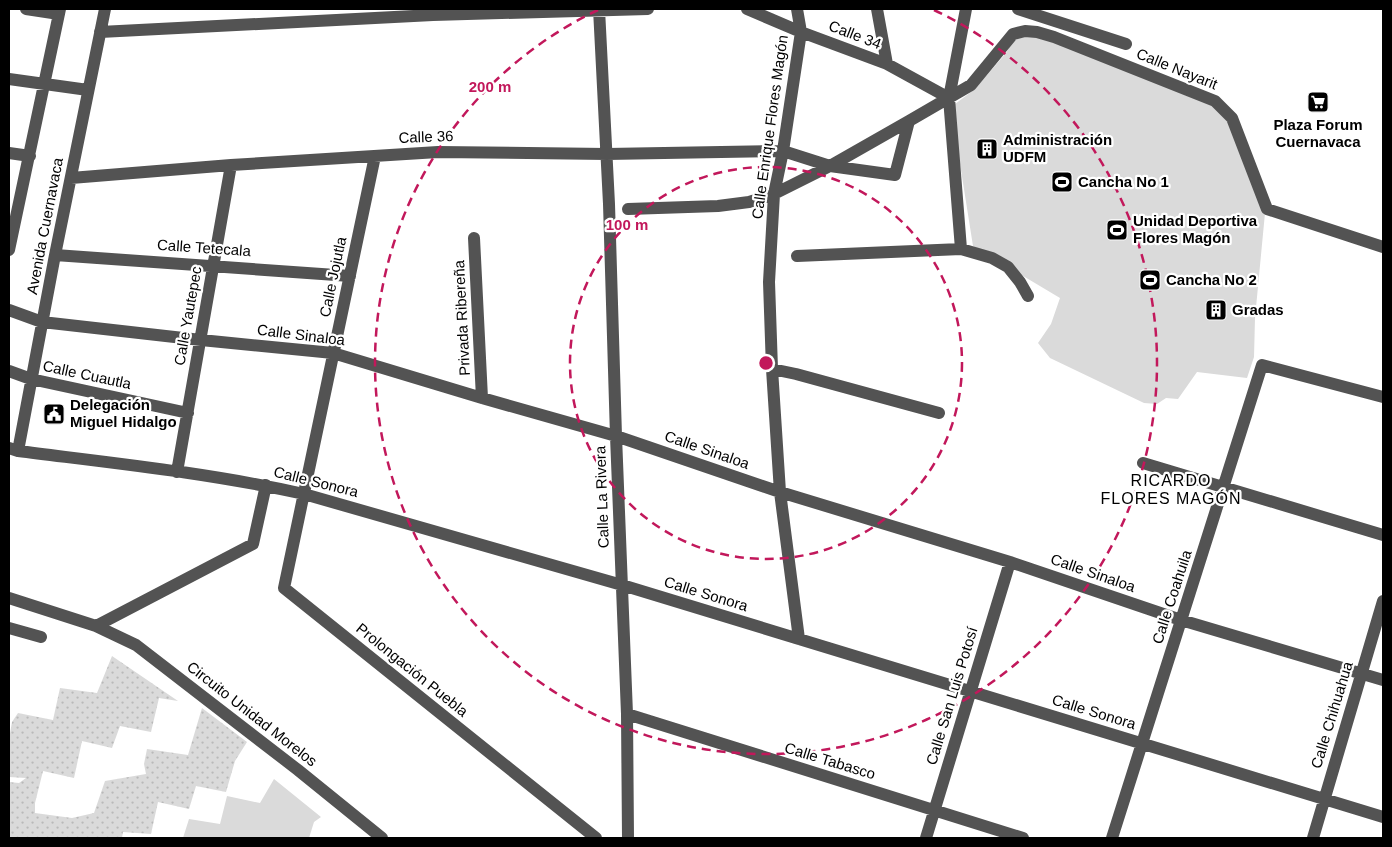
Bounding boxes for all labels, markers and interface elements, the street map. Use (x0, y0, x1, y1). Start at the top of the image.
street label: Calle 34 (826, 17, 884, 52)
street label: Calle Enrique Flores Magón (748, 34, 791, 220)
street label: Calle Nayarit (1134, 45, 1221, 93)
text: 200 m (469, 78, 511, 95)
supermarket icon: Plaza Forum Cuernavaca (1306, 90, 1330, 114)
place label: Plaza Forum Cuernavaca (1273, 116, 1363, 150)
street label: Calle 36 (398, 127, 454, 146)
place label: Administración UDFM (1003, 131, 1112, 165)
building icon: Administración UDFM (975, 137, 999, 161)
street label: Avenida Cuernavaca (23, 155, 66, 296)
sports icon: Cancha No 1 (1050, 170, 1074, 194)
place label: Cancha No 1 (1078, 173, 1169, 190)
place label: Unidad Deportiva Flores Magón (1133, 212, 1258, 246)
text: 100 m (606, 216, 648, 233)
sports icon: Unidad Deportiva Flores Magón (1105, 218, 1129, 242)
street label: Calle Jojutla (316, 235, 349, 319)
street label: Calle Tetecala (157, 236, 252, 259)
street label: Privada Ribereña (450, 259, 473, 376)
street label: Calle Yautepec (170, 265, 205, 367)
sports icon: Cancha No 2 (1138, 268, 1162, 292)
place label: Cancha No 2 (1166, 271, 1257, 288)
building icon: Gradas (1204, 298, 1228, 322)
place label: Gradas (1232, 301, 1284, 318)
street label: Calle Sinaloa (256, 321, 347, 348)
centre of rings (757, 354, 775, 372)
street label: Calle Cuautla (41, 357, 134, 392)
place label: Delegación Miguel Hidalgo (70, 396, 177, 430)
public building icon: Delegación Miguel Hidalgo (42, 402, 66, 426)
street label: Calle Sinaloa (663, 427, 752, 472)
street label: Calle La Rivera (591, 445, 612, 549)
street label: Calle Sonora (272, 463, 361, 500)
district label: RICARDO FLORES MAGÓN (1101, 472, 1241, 507)
street label: Calle Coahuila (1148, 547, 1195, 646)
street label: Calle Sinaloa (1049, 550, 1138, 595)
street label: Calle Sonora (662, 573, 751, 615)
street label: Prolongación Puebla (353, 619, 472, 720)
street label: Calle San Luis Potosí (922, 624, 981, 767)
street label: Circuito Unidad Morelos (184, 658, 321, 770)
street label: Calle Chihuahua (1307, 659, 1356, 770)
street label: Calle Sonora (1050, 691, 1139, 733)
street label: Calle Tabasco (783, 739, 878, 782)

